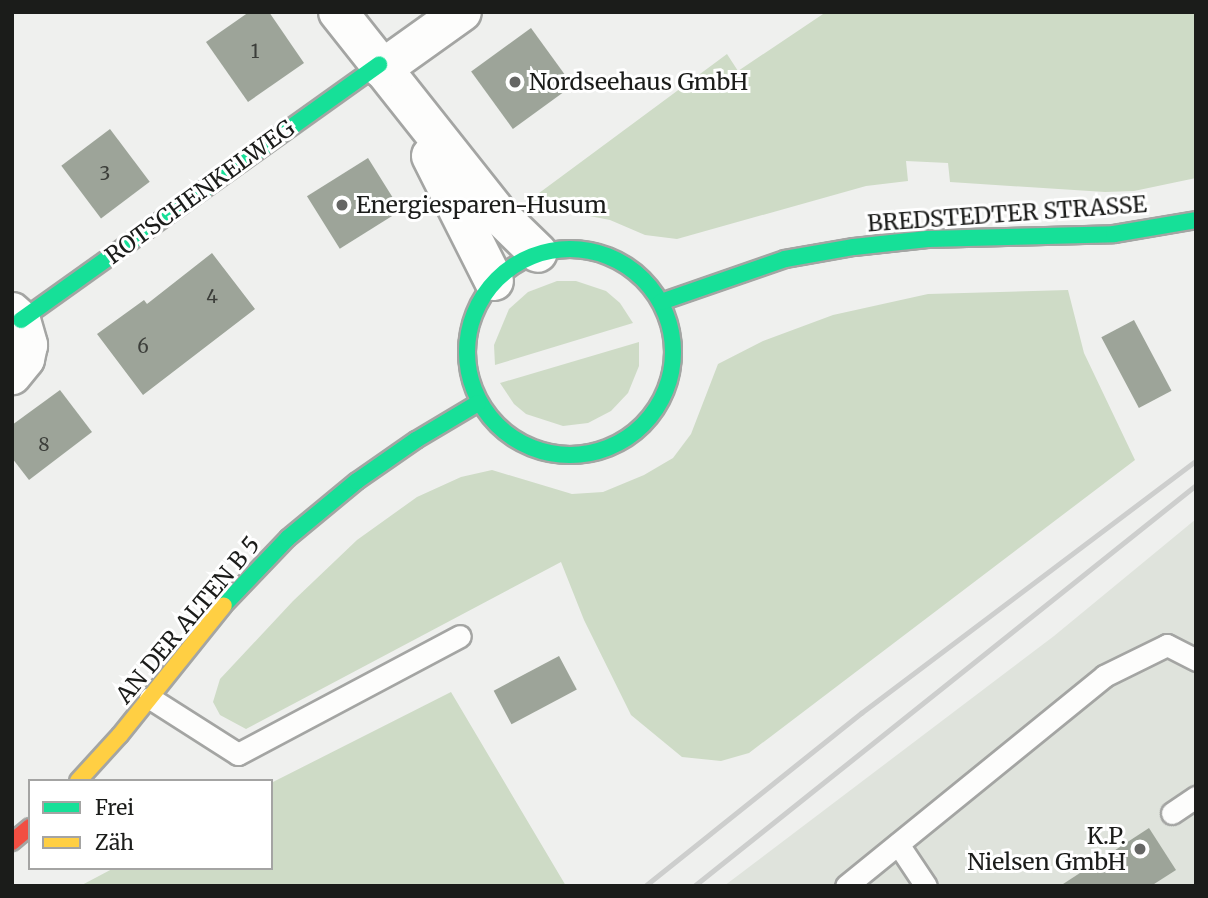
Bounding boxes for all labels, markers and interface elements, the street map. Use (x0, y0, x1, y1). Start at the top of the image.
house number: 1 (251, 41, 259, 63)
place label: Nordseehaus GmbH (529, 68, 748, 96)
marker: Nordseehaus GmbH (507, 74, 523, 90)
street label: ROTSCHENKELWEG (100, 114, 300, 270)
house number: 3 (100, 163, 110, 185)
street label: BREDSTEDTER STRASSE (866, 190, 1148, 238)
place label: Energiesparen-Husum (356, 191, 607, 219)
marker: Energiesparen-Husum (334, 197, 350, 213)
house number: 4 (206, 286, 218, 308)
house number: 6 (137, 336, 149, 358)
house number: 8 (38, 434, 50, 456)
street label: AN DER ALTEN B 5 (110, 531, 266, 709)
legend (28, 779, 273, 870)
text: Frei (95, 794, 134, 821)
place label: K.P. Nielsen GmbH (967, 822, 1126, 876)
text: Zäh (95, 829, 134, 856)
marker: K.P. Nielsen GmbH (1132, 841, 1148, 857)

